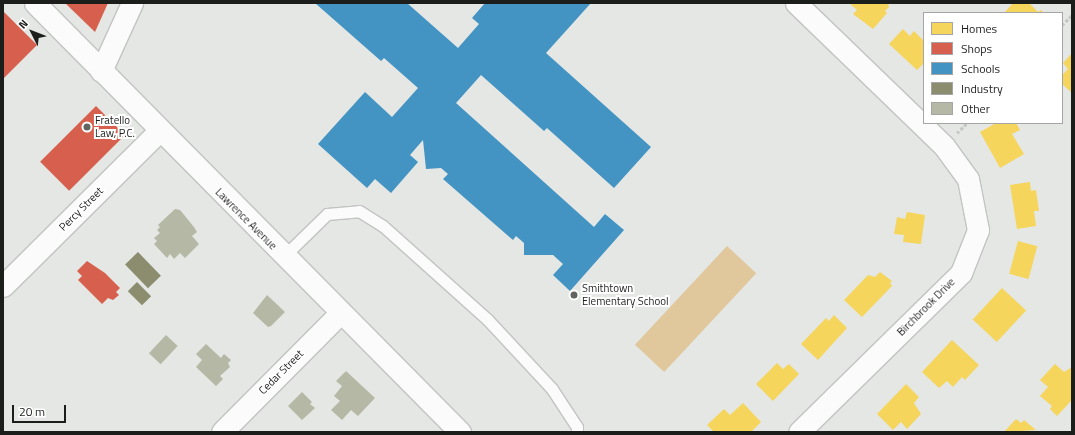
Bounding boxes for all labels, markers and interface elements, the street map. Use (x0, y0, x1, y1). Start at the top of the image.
north arrow (12, 12, 52, 52)
legend (923, 12, 1063, 124)
text: N (15, 16, 32, 32)
text: Homes (961, 19, 997, 38)
text: Shops (961, 39, 992, 58)
text: Schools (961, 59, 1000, 78)
text: Industry (961, 79, 1003, 98)
text: Other (961, 99, 990, 118)
place label: Fratello Law, P.C. (95, 114, 135, 140)
marker: Fratello Law, P.C. (82, 122, 92, 132)
street label: Percy Street (56, 184, 106, 234)
street label: Lawrence Avenue (213, 186, 279, 252)
street label: Birchbrook Drive (894, 275, 958, 339)
place label: Smithtown Elementary School (582, 282, 669, 308)
marker: Smithtown Elementary School (569, 290, 579, 300)
street label: Cedar Street (256, 347, 306, 397)
scale bar (14, 397, 68, 423)
text: 20 m (19, 402, 45, 421)

